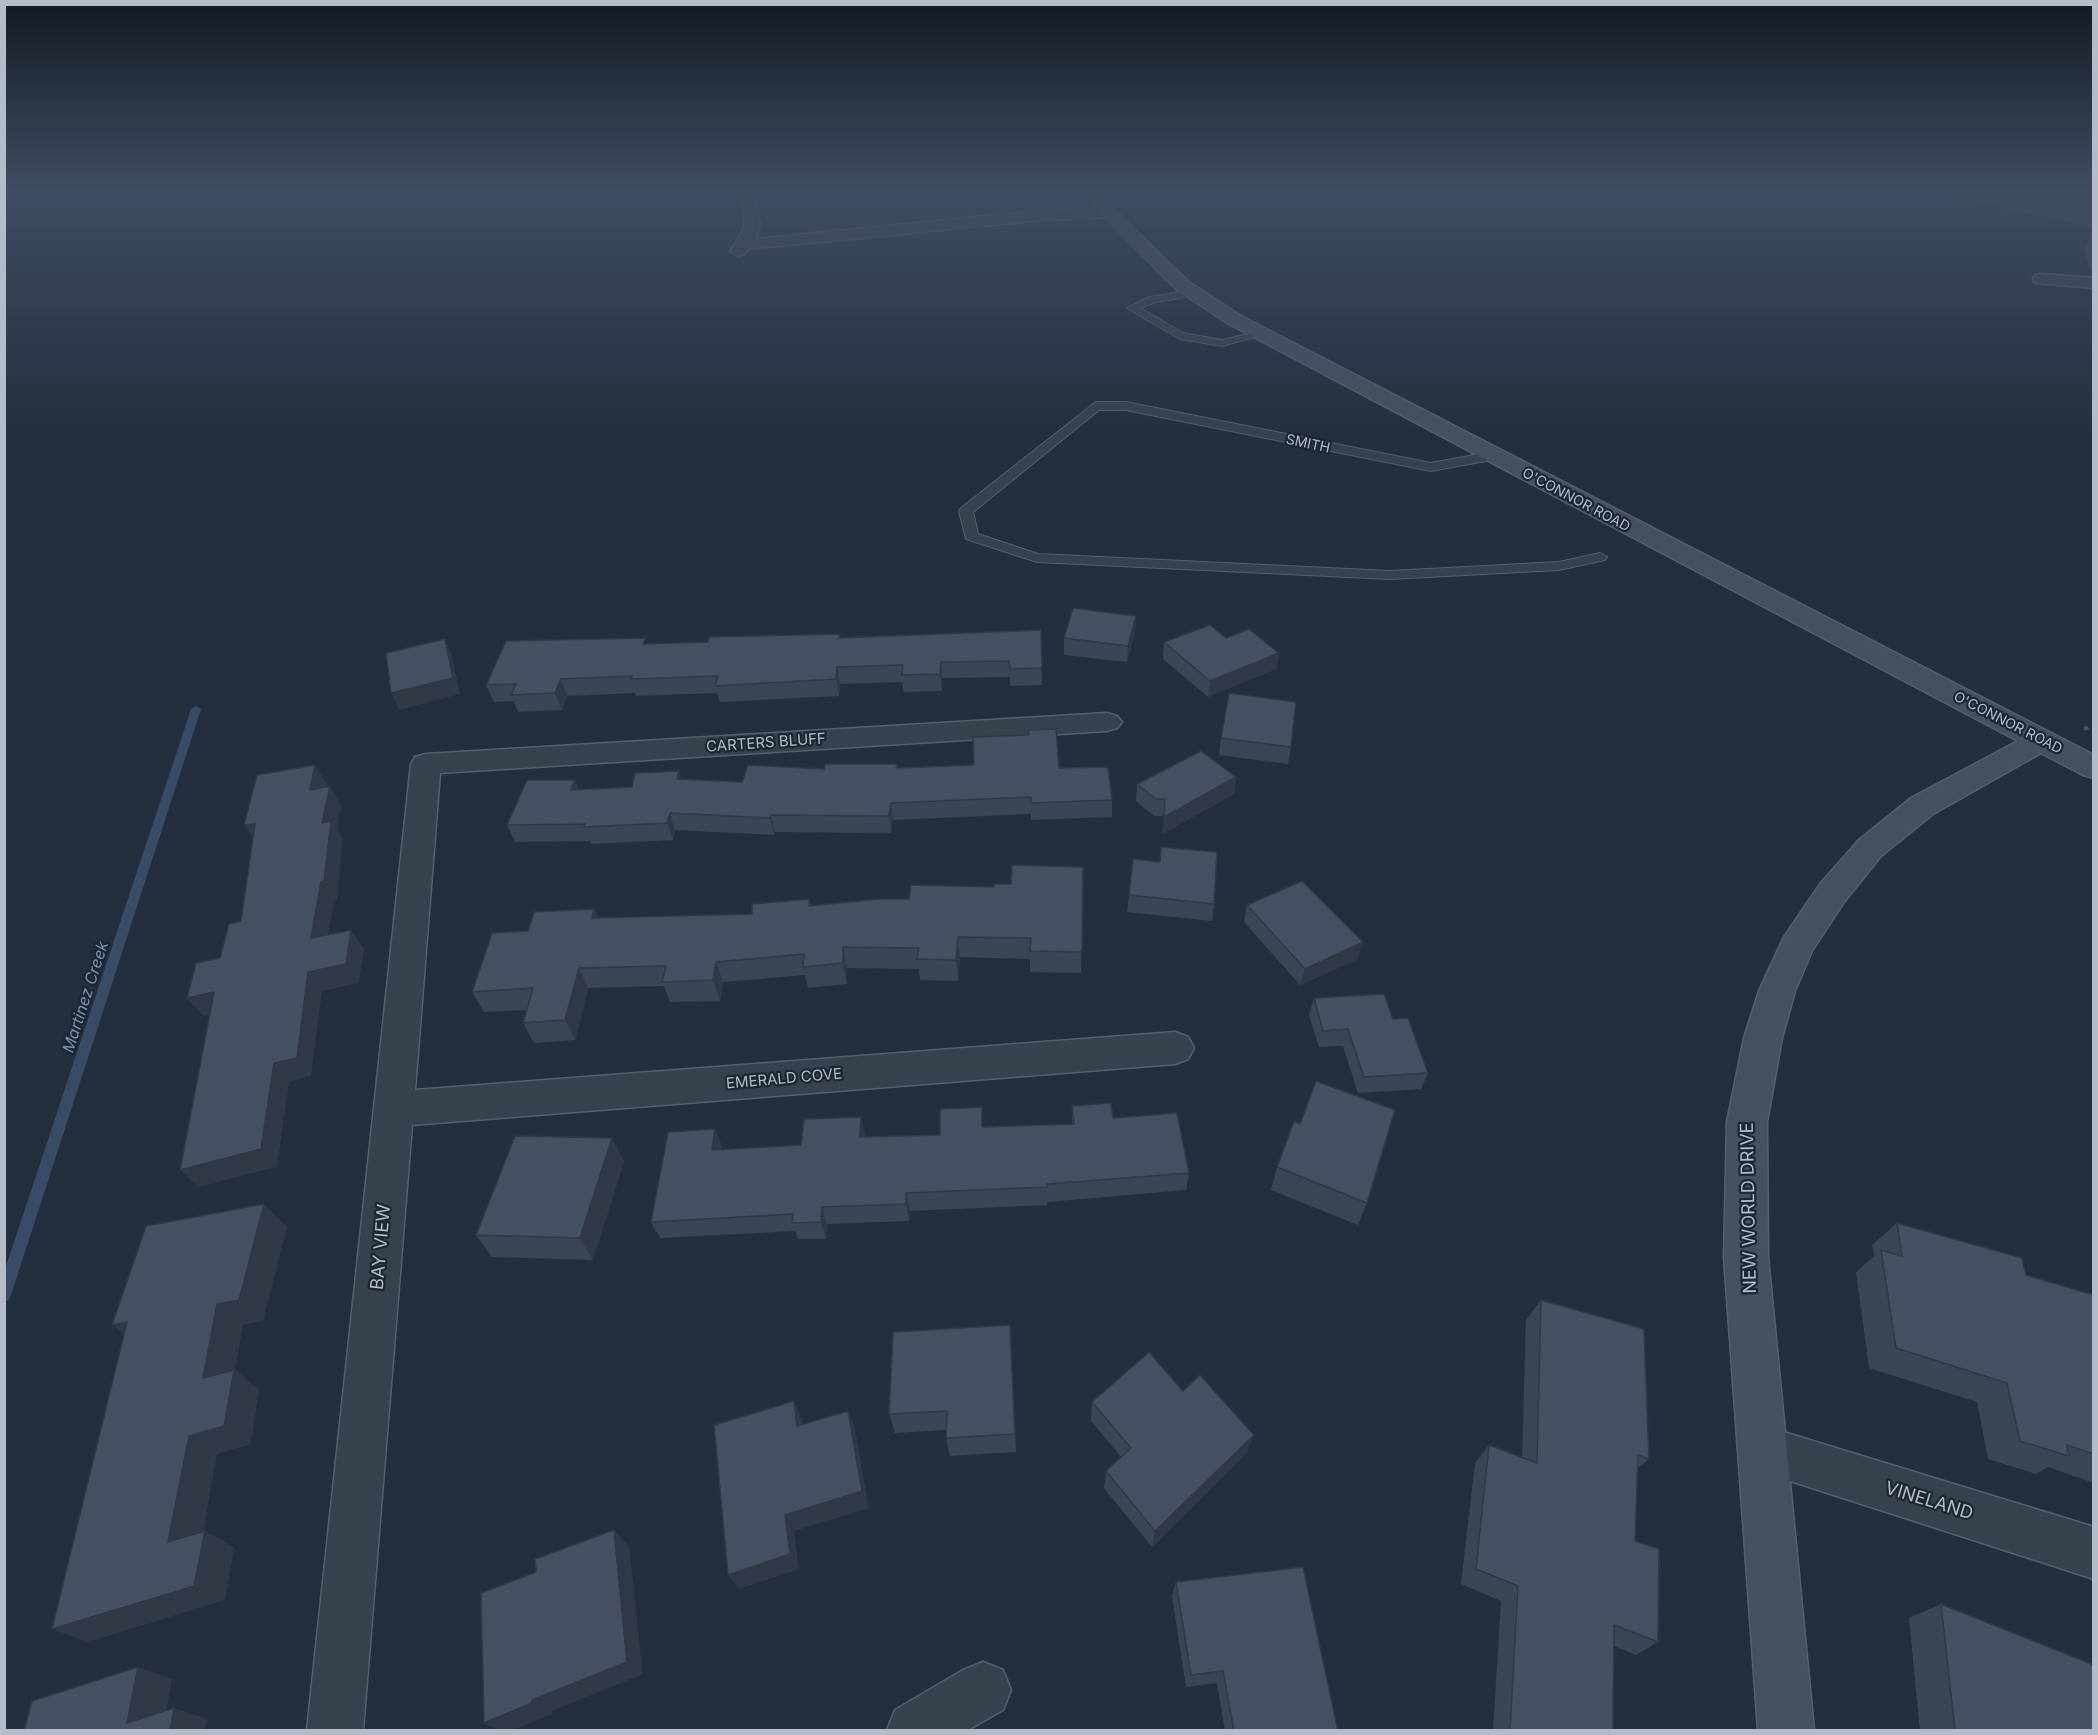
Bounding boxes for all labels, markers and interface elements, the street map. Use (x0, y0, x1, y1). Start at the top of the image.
street label: SMITH (1284, 431, 1332, 457)
street label: O'CONNOR ROAD (1519, 465, 1633, 535)
street label: O'CONNOR ROAD (1951, 688, 2065, 758)
street label: CARTERS BLUFF (706, 730, 826, 756)
water label: Martinez Creek (59, 939, 113, 1055)
street label: EMERALD COVE (725, 1065, 843, 1093)
street label: NEW WORLD DRIVE (1737, 1122, 1761, 1294)
street label: BAY VIEW (366, 1203, 396, 1291)
street label: VINELAND (1882, 1477, 1976, 1525)

